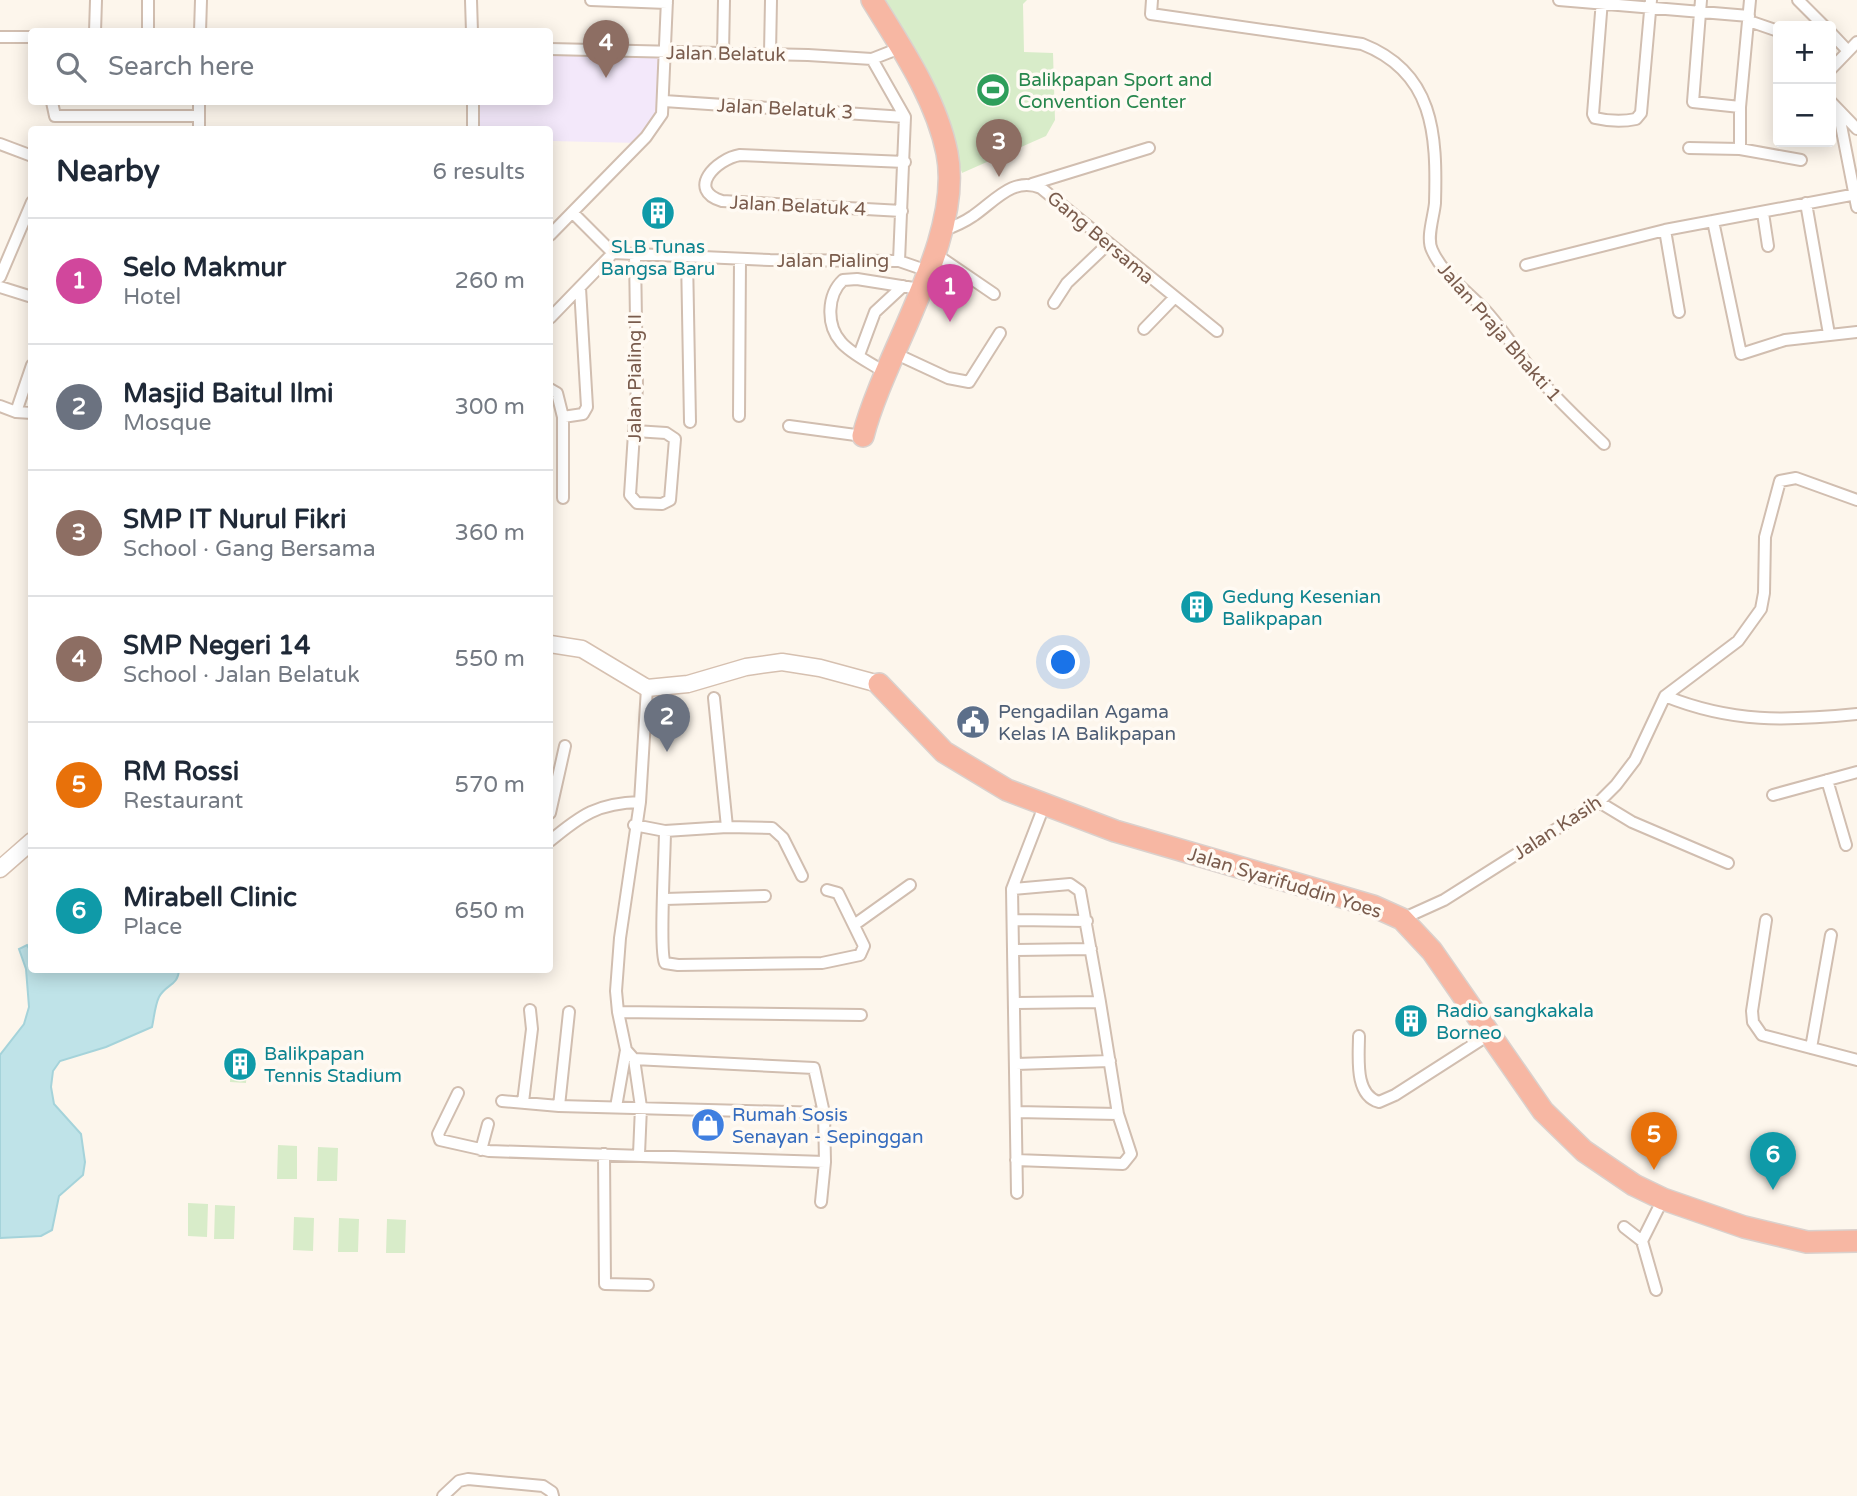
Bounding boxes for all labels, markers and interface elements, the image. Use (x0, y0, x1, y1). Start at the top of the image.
pin: 4 (583, 20, 629, 78)
map controls (1773, 21, 1836, 147)
button: + (1773, 21, 1836, 84)
search box (28, 28, 553, 105)
street label: Jalan Belatuk (666, 42, 786, 66)
icon: search (52, 48, 90, 86)
text: Search here (108, 51, 254, 82)
place label: Balikpapan Sport and Convention Center (1018, 69, 1212, 113)
sports icon: Balikpapan Sport and Convention Center (974, 71, 1012, 109)
button: − (1773, 84, 1836, 147)
street label: Jalan Belatuk 3 (716, 94, 854, 124)
pin: 3 (976, 119, 1022, 177)
text: Nearby (56, 153, 160, 190)
text: 6 results (432, 158, 525, 186)
street label: Gang Bersama (1043, 187, 1158, 289)
street label: Jalan Belatuk 4 (729, 191, 867, 221)
building icon: SLB Tunas Bangsa Baru (639, 194, 677, 232)
place label: SLB Tunas Bangsa Baru (601, 236, 715, 280)
street label: Jalan Pialing (777, 250, 889, 272)
text: Selo Makmur (123, 252, 286, 283)
street label: Jalan Praja Bhakti 1 (1433, 259, 1566, 407)
pin: 1 (927, 264, 973, 322)
text: 1 (72, 267, 86, 295)
text: 260 m (455, 267, 525, 295)
text: Hotel (123, 283, 181, 311)
street label: Jalan Pialing II (624, 314, 646, 442)
text: Masjid Baitul Ilmi (123, 378, 334, 409)
text: 2 (72, 393, 86, 421)
text: 300 m (455, 393, 525, 421)
text: Mosque (123, 409, 211, 437)
text: SMP IT Nurul Fikri (123, 504, 346, 535)
text: 3 (72, 519, 86, 547)
text: 360 m (455, 519, 525, 547)
text: School · Gang Bersama (123, 535, 376, 563)
place label: Gedung Kesenian Balikpapan (1222, 586, 1381, 630)
building icon: Gedung Kesenian Balikpapan (1178, 588, 1216, 626)
text: SMP Negeri 14 (123, 630, 311, 661)
text: 4 (72, 645, 86, 673)
text: 550 m (455, 645, 525, 673)
your location (1046, 645, 1080, 679)
text: School · Jalan Belatuk (123, 661, 360, 689)
pin: 2 (644, 694, 690, 752)
place label: Pengadilan Agama Kelas IA Balikpapan (998, 701, 1176, 745)
public building icon: Pengadilan Agama Kelas IA Balikpapan (954, 703, 992, 741)
text: RM Rossi (123, 756, 239, 787)
text: 5 (72, 771, 86, 799)
text: 570 m (455, 771, 525, 799)
text: Restaurant (123, 787, 243, 815)
street label: Jalan Kasih (1509, 791, 1606, 864)
street label: Jalan Syarifuddin Yoes (1185, 843, 1384, 923)
text: Mirabell Clinic (123, 882, 297, 913)
text: 6 (72, 897, 86, 925)
text: 650 m (455, 897, 525, 925)
text: Place (123, 913, 182, 941)
place label: Radio sangkakala Borneo (1436, 1000, 1594, 1044)
building icon: Radio sangkakala Borneo (1392, 1002, 1430, 1040)
place label: Balikpapan Tennis Stadium (264, 1043, 402, 1087)
building icon: Balikpapan Tennis Stadium (221, 1045, 259, 1083)
place label: Rumah Sosis Senayan - Sepinggan (732, 1104, 923, 1148)
shop icon: Rumah Sosis Senayan - Sepinggan (689, 1106, 727, 1144)
pin: 5 (1631, 1112, 1677, 1170)
pin: 6 (1750, 1132, 1796, 1190)

